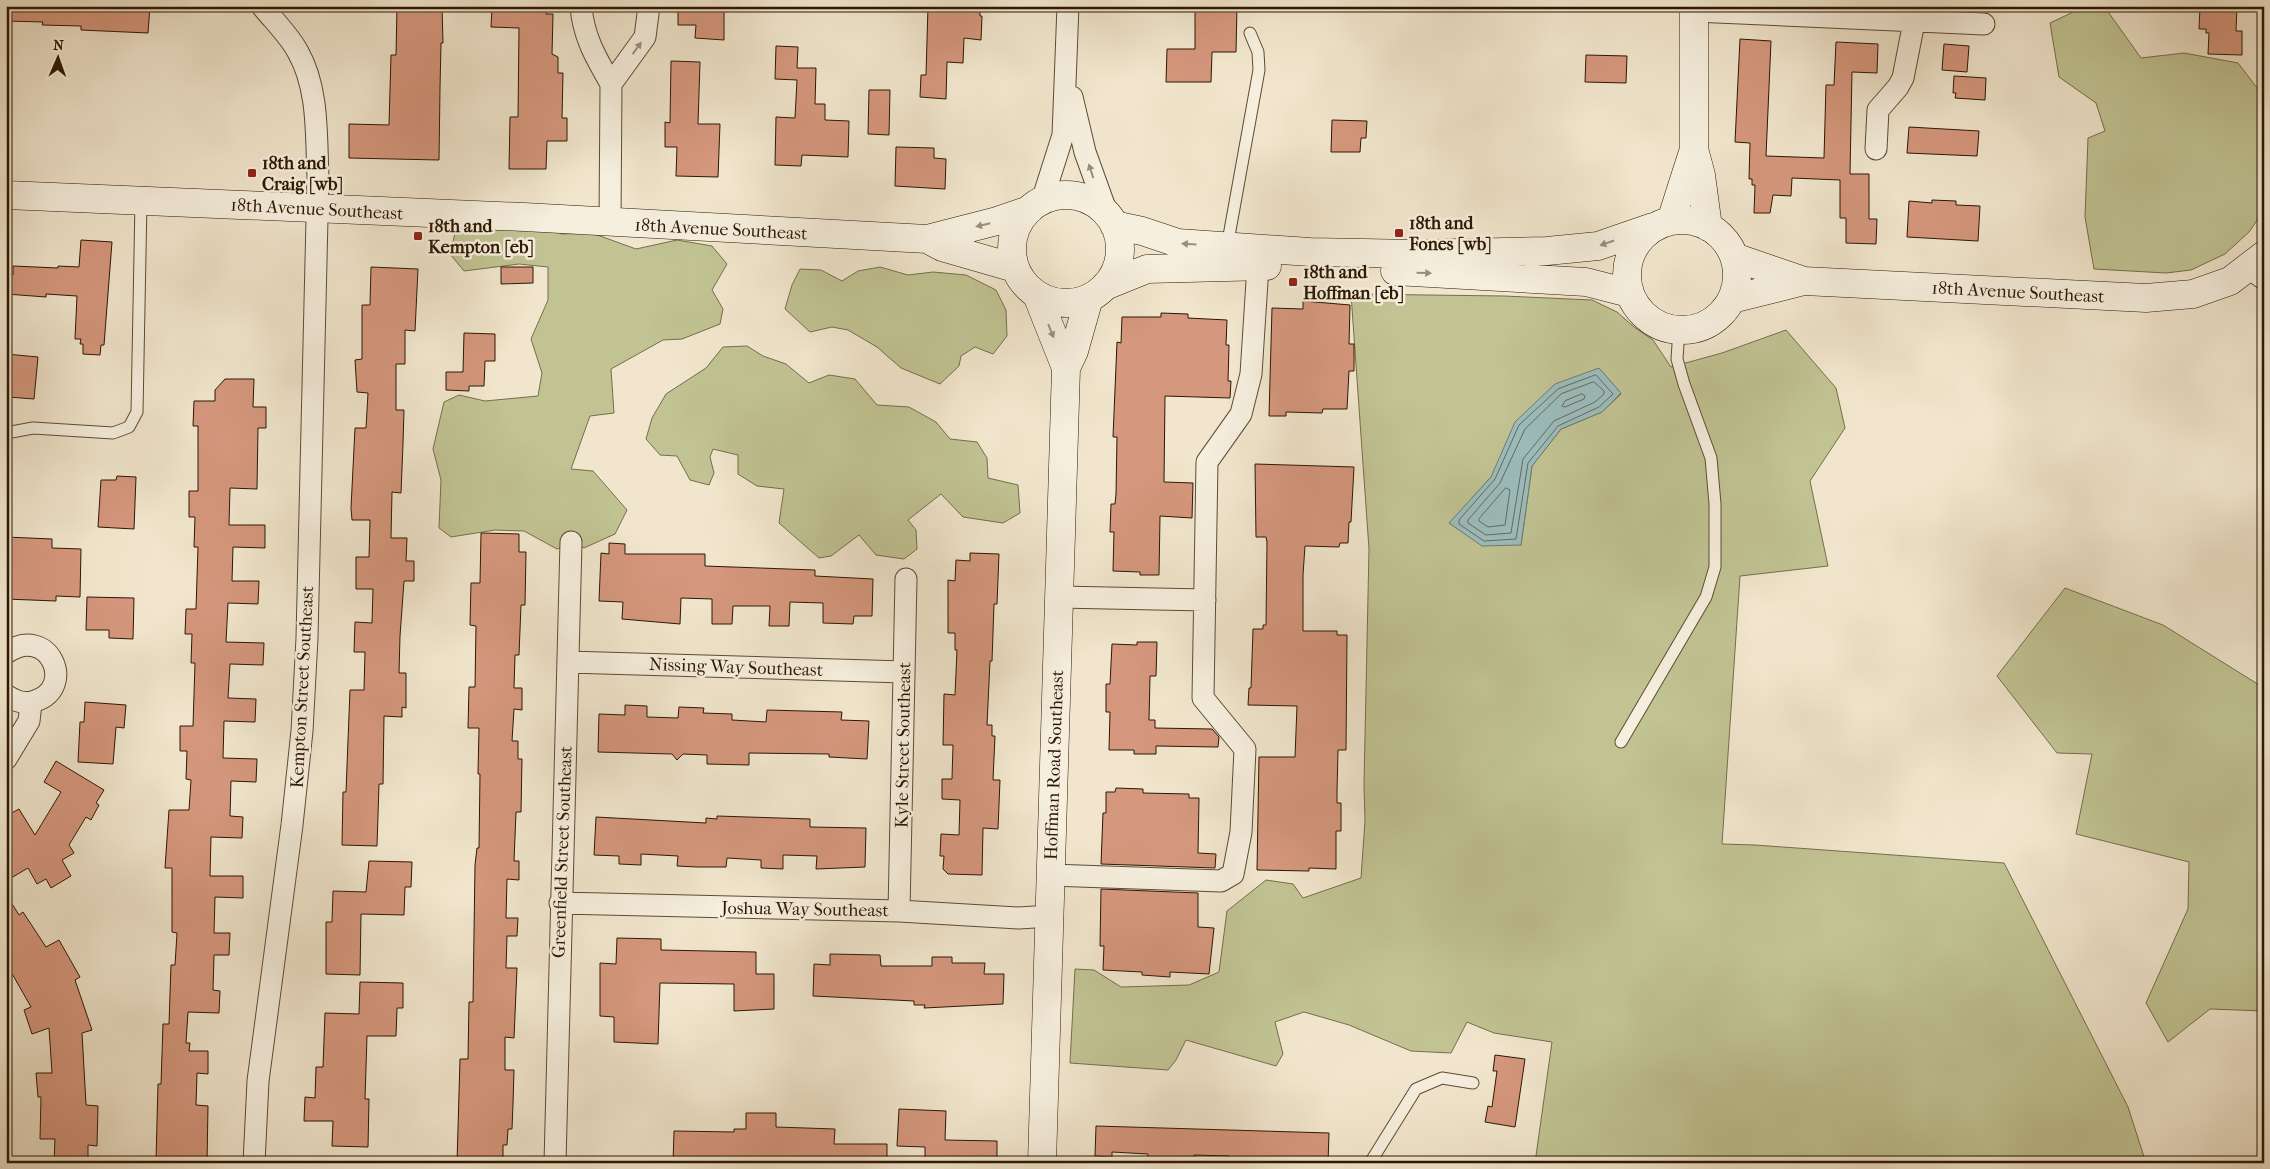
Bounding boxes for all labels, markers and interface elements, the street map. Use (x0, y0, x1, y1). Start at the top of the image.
north arrow (32, 32, 82, 82)
text: N (53, 37, 64, 54)
one-way arrow (631, 41, 641, 54)
place label: 18th and Craig [wb] (262, 153, 343, 195)
one-way arrow (1087, 163, 1094, 178)
marker: 18th and Craig [wb] (246, 167, 258, 179)
street label: 18th Avenue Southeast (230, 194, 404, 225)
place label: 18th and Fones [wb] (1408, 213, 1492, 255)
street label: 18th Avenue Southeast (634, 214, 808, 245)
place label: 18th and Kempton [eb] (428, 216, 534, 258)
one-way arrow (975, 221, 990, 229)
marker: 18th and Fones [wb] (1393, 227, 1405, 239)
marker: 18th and Kempton [eb] (412, 230, 424, 242)
one-way arrow (1599, 239, 1614, 247)
one-way arrow (1181, 240, 1197, 248)
place label: 18th and Hoffman [eb] (1303, 262, 1404, 304)
one-way arrow (1417, 269, 1433, 277)
marker: 18th and Hoffman [eb] (1287, 276, 1299, 288)
street label: 18th Avenue Southeast (1931, 277, 2105, 308)
one-way arrow (1047, 324, 1055, 339)
street label: Kempton Street Southeast (287, 585, 318, 789)
street label: Nissing Way Southeast (648, 654, 824, 681)
street label: Kyle Street Southeast (892, 661, 915, 828)
street label: Hoffman Road Southeast (1041, 669, 1068, 861)
street label: Greenfield Street Southeast (548, 745, 577, 959)
street label: Joshua Way Southeast (719, 898, 889, 921)

